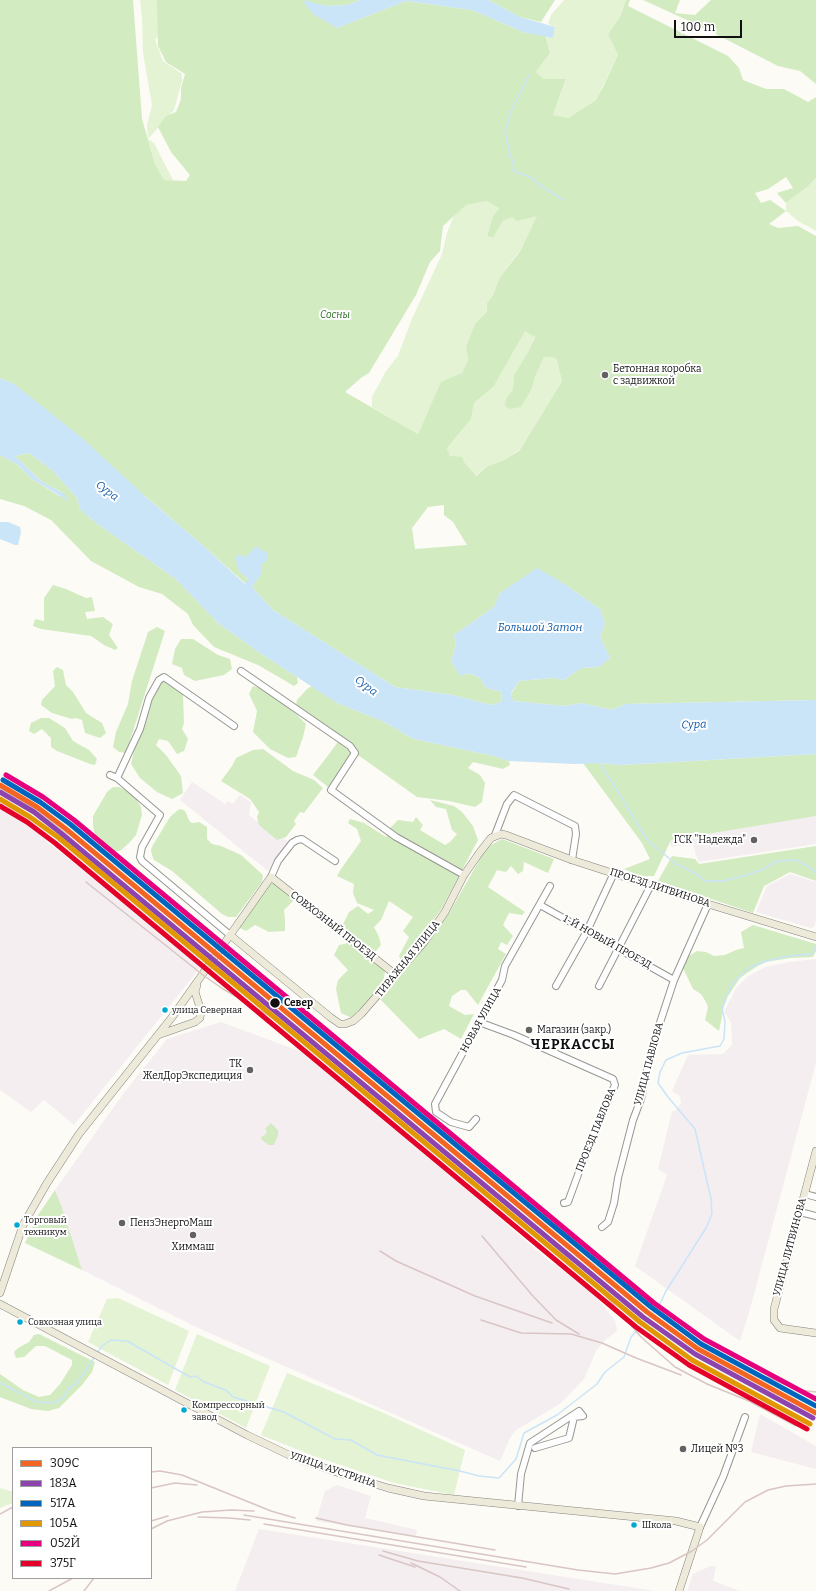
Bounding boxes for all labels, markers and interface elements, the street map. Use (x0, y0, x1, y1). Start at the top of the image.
scale bar (676, 12, 744, 38)
text: 100 m (681, 20, 715, 34)
park label: Сосны (320, 309, 350, 321)
place label: Бетонная коробка с задвижкой (613, 363, 701, 386)
marker: Бетонная коробка с задвижкой (600, 370, 610, 380)
water label: Сура (93, 478, 121, 504)
water label: Большой Затон (498, 621, 582, 635)
water label: Сура (352, 673, 380, 699)
water label: Сура (681, 718, 707, 732)
place label: ГСК "Надежда" (674, 834, 746, 846)
marker: ГСК "Надежда" (749, 835, 759, 845)
street label: ПРОЕЗД ЛИТВИНОВА (608, 866, 712, 910)
street label: СОВХОЗНЫЙ ПРОЕЗД (288, 889, 378, 963)
street label: 1-Й НОВЫЙ ПРОЕЗД (561, 913, 653, 971)
street label: ТИРАЖНАЯ УЛИЦА (373, 918, 443, 1000)
street label: НОВАЯ УЛИЦА (458, 985, 504, 1055)
marker: Север (268, 996, 282, 1010)
place label: Север (284, 997, 313, 1009)
marker: улица Северная (160, 1005, 170, 1015)
place label: улица Северная (172, 1005, 242, 1015)
street label: УЛИЦА ПАВЛОВА (632, 1021, 666, 1107)
place label: Магазин (закр.) (537, 1024, 611, 1036)
marker: Магазин (закр.) (524, 1025, 534, 1035)
district label: ЧЕРКАССЫ (531, 1037, 615, 1053)
place label: ТК ЖелДорЭкспедиция (142, 1058, 242, 1082)
marker: ТК ЖелДорЭкспедиция (245, 1065, 255, 1075)
street label: ПРОЕЗД ПАВЛОВА (574, 1086, 618, 1174)
street label: УЛИЦА ЛИТВИНОВА (771, 1197, 809, 1297)
place label: Торговый техникум (24, 1215, 67, 1236)
place label: ПензЭнергоМаш (130, 1217, 212, 1229)
marker: ПензЭнергоМаш (117, 1218, 127, 1228)
marker: Торговый техникум (12, 1220, 22, 1230)
marker: Химмаш (188, 1230, 198, 1240)
place label: Химмаш (172, 1241, 214, 1253)
marker: Совхозная улица (15, 1317, 25, 1327)
place label: Совхозная улица (28, 1317, 102, 1327)
place label: Компрессорный завод (192, 1400, 265, 1421)
marker: Компрессорный завод (179, 1405, 189, 1415)
place label: Лицей №3 (691, 1443, 743, 1455)
marker: Лицей №3 (678, 1444, 688, 1454)
legend (12, 1447, 152, 1579)
street label: УЛИЦА АУСТРИНА (288, 1450, 378, 1490)
text: 309С (50, 1456, 79, 1470)
text: 183А (50, 1476, 77, 1490)
text: 517А (50, 1496, 76, 1510)
text: 105А (50, 1516, 77, 1530)
marker: Школа (629, 1520, 639, 1530)
place label: Школа (642, 1520, 672, 1530)
text: 052Й (50, 1536, 80, 1550)
text: 375Г (50, 1556, 76, 1570)

